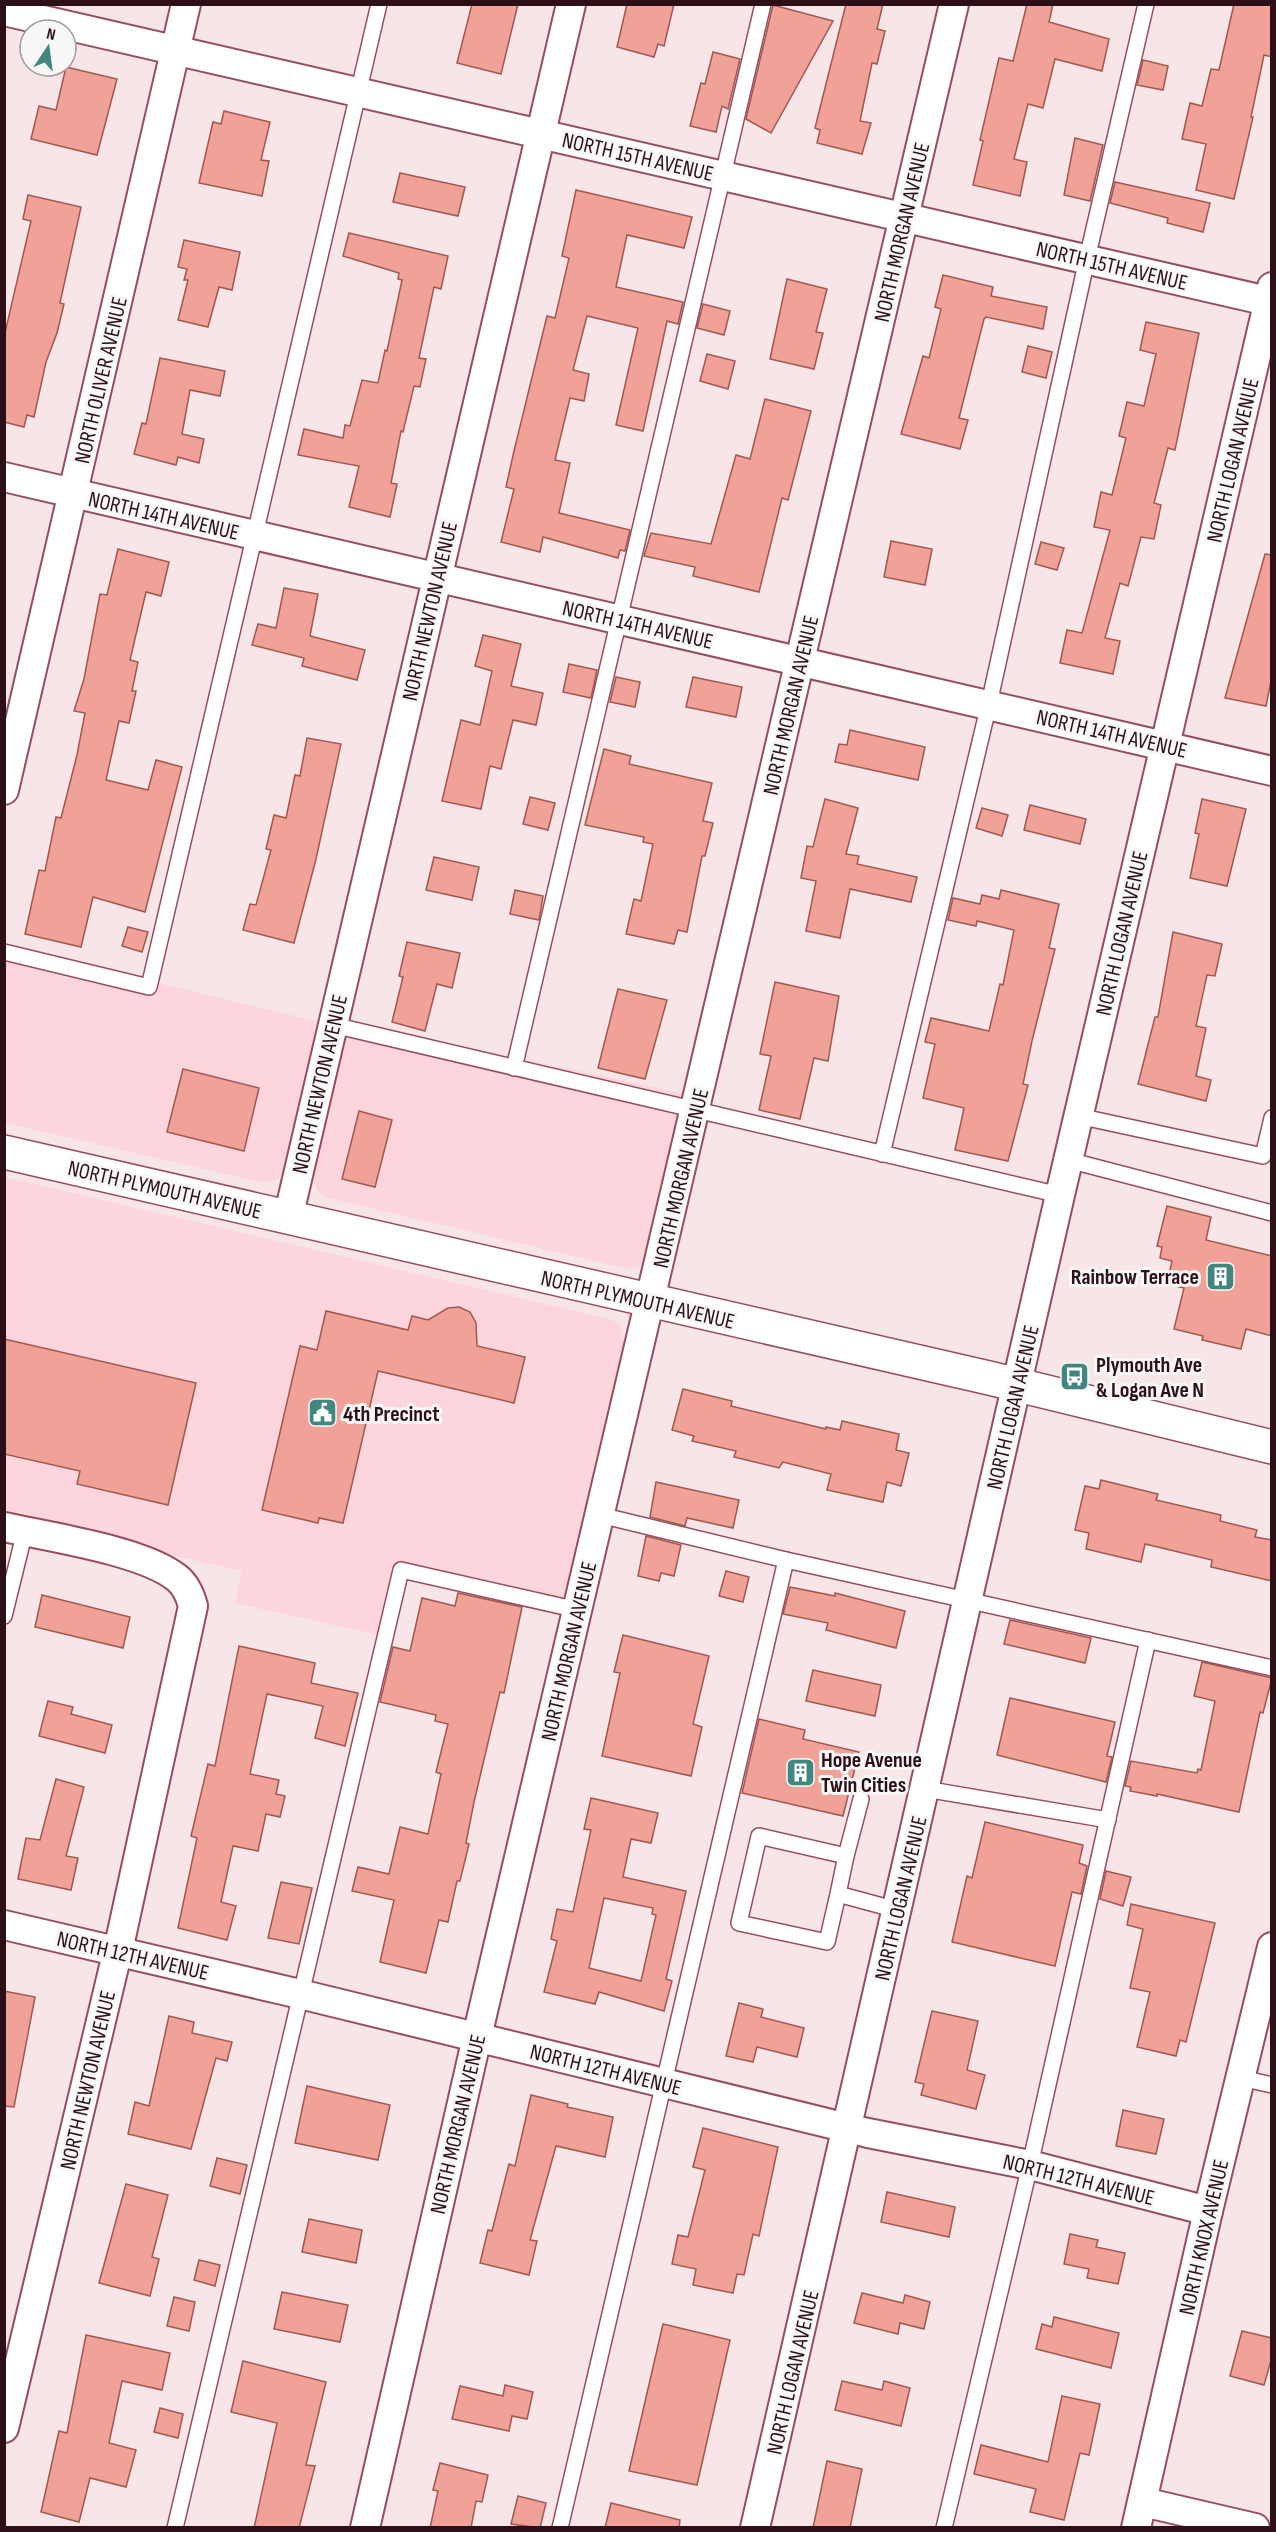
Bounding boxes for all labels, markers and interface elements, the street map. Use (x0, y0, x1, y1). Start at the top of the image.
north arrow (18, 18, 78, 78)
text: N (45, 25, 57, 45)
street label: NORTH 15TH AVENUE (559, 127, 716, 188)
street label: NORTH MORGAN AVENUE (869, 140, 936, 325)
street label: NORTH 15TH AVENUE (1033, 236, 1190, 297)
street label: NORTH OLIVER AVENUE (69, 294, 134, 466)
street label: NORTH LOGAN AVENUE (1201, 375, 1266, 545)
street label: NORTH 14TH AVENUE (86, 486, 242, 547)
street label: NORTH NEWTON AVENUE (397, 519, 464, 704)
street label: NORTH 14TH AVENUE (560, 595, 716, 656)
street label: NORTH MORGAN AVENUE (758, 613, 825, 798)
street label: NORTH 14TH AVENUE (1034, 704, 1190, 765)
street label: NORTH LOGAN AVENUE (1090, 848, 1155, 1018)
street label: NORTH NEWTON AVENUE (287, 992, 354, 1177)
street label: NORTH MORGAN AVENUE (648, 1086, 715, 1271)
street label: NORTH PLYMOUTH AVENUE (65, 1155, 264, 1226)
building icon: Rainbow Terrace (1204, 1260, 1236, 1292)
place label: Rainbow Terrace (1071, 1264, 1199, 1291)
street label: NORTH PLYMOUTH AVENUE (538, 1265, 737, 1336)
street label: NORTH LOGAN AVENUE (981, 1322, 1046, 1492)
place label: Plymouth Ave & Logan Ave N (1096, 1352, 1204, 1404)
bus stop icon: Plymouth Ave & Logan Ave N (1059, 1361, 1091, 1393)
public building icon: 4th Precinct (306, 1397, 338, 1429)
place label: 4th Precinct (343, 1401, 440, 1428)
street label: NORTH MORGAN AVENUE (536, 1559, 603, 1744)
place label: Hope Avenue Twin Cities (821, 1747, 922, 1799)
building icon: Hope Avenue Twin Cities (784, 1756, 816, 1788)
street label: NORTH LOGAN AVENUE (869, 1813, 934, 1983)
street label: NORTH 12TH AVENUE (54, 1926, 211, 1987)
street label: NORTH NEWTON AVENUE (55, 1988, 122, 2173)
street label: NORTH MORGAN AVENUE (425, 2032, 492, 2217)
street label: NORTH 12TH AVENUE (527, 2039, 684, 2102)
street label: NORTH 12TH AVENUE (1000, 2149, 1157, 2212)
street label: NORTH KNOX AVENUE (1173, 2157, 1235, 2318)
street label: NORTH LOGAN AVENUE (761, 2287, 826, 2457)

